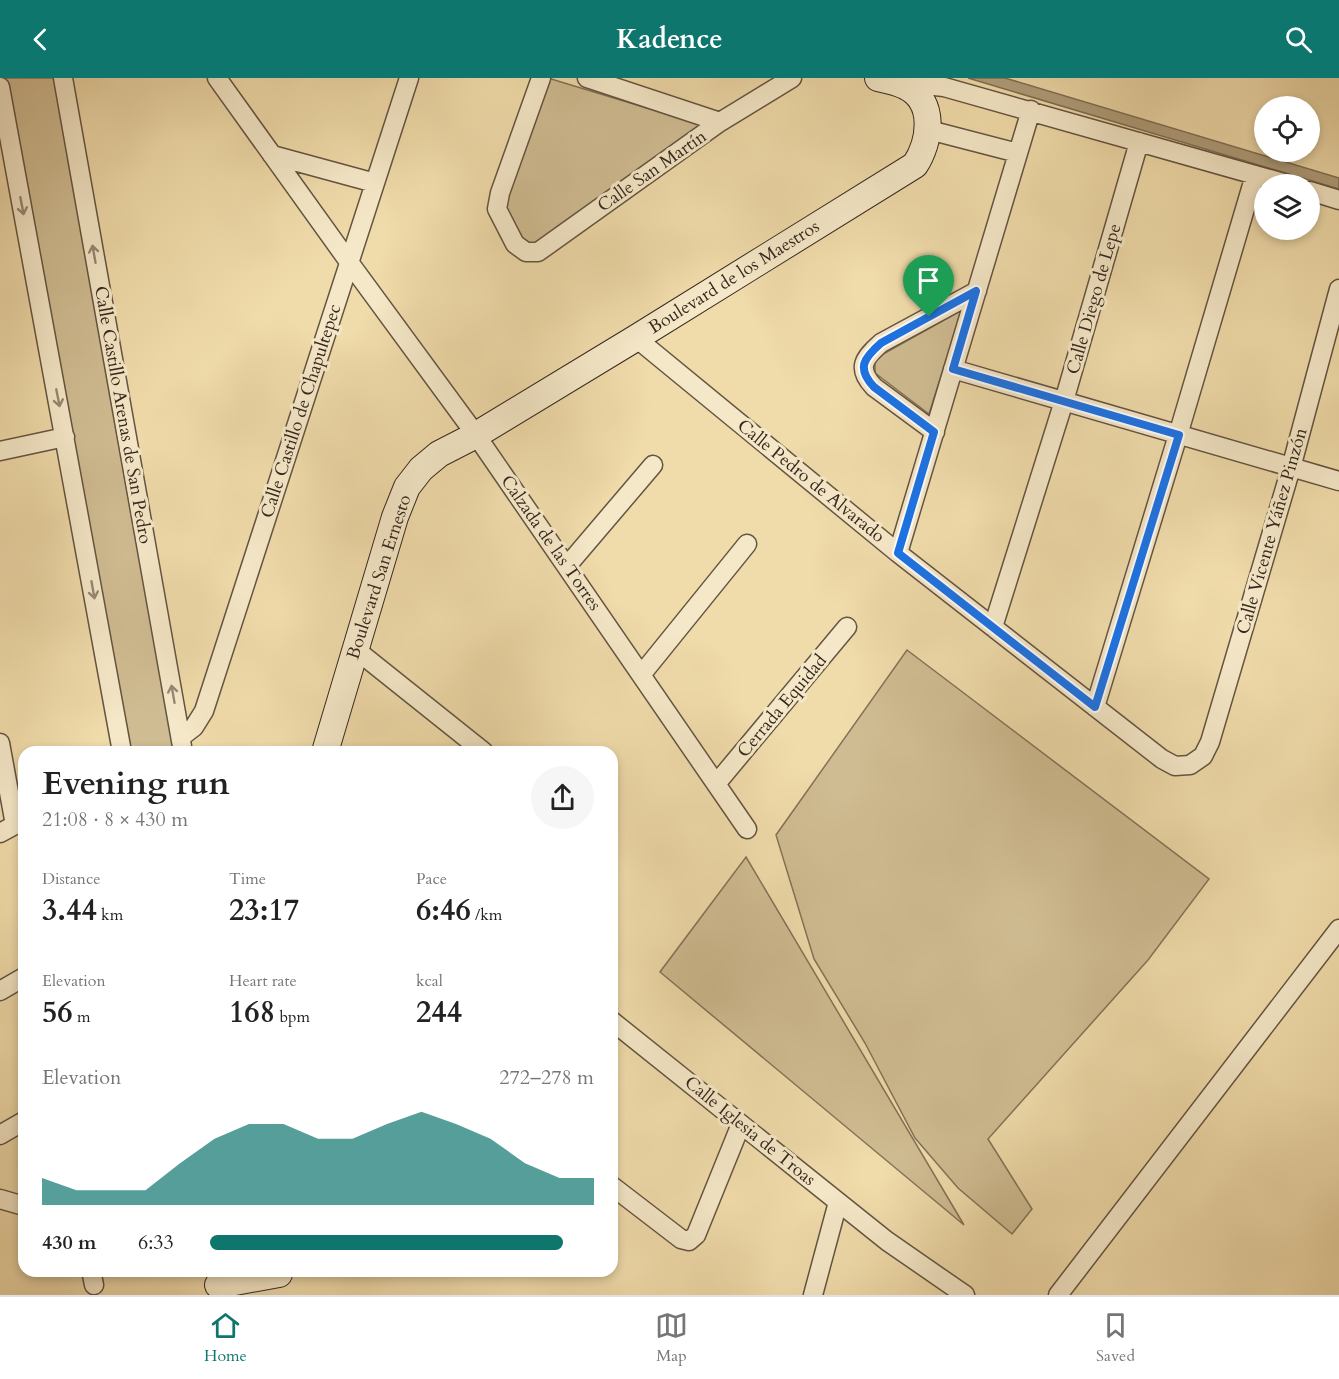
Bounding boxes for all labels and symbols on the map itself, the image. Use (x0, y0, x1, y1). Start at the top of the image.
street label: Calle San Martín (592, 124, 712, 218)
one-way arrow (17, 196, 28, 216)
street label: Boulevard de los Maestros (644, 214, 824, 340)
street label: Calle Diego de Lepe (1061, 221, 1127, 377)
one-way arrow (89, 244, 100, 264)
pin (903, 255, 954, 317)
street label: Calle Castillo Arenas de San Pedro (88, 284, 158, 546)
street label: Calle Castillo de Chapultepec (255, 301, 347, 521)
one-way arrow (53, 388, 64, 407)
street label: Calle Pedro de Alvarado (732, 413, 890, 549)
street label: Calle Vicente Yáñez Pinzón (1231, 424, 1314, 637)
street label: Calzada de las Torres (495, 470, 607, 616)
street label: Boulevard San Ernesto (341, 491, 418, 663)
one-way arrow (88, 579, 99, 599)
street label: Cerrada Equidad (731, 649, 833, 763)
one-way arrow (167, 685, 178, 704)
street label: Calle Iglesia de Troas (679, 1070, 821, 1192)

